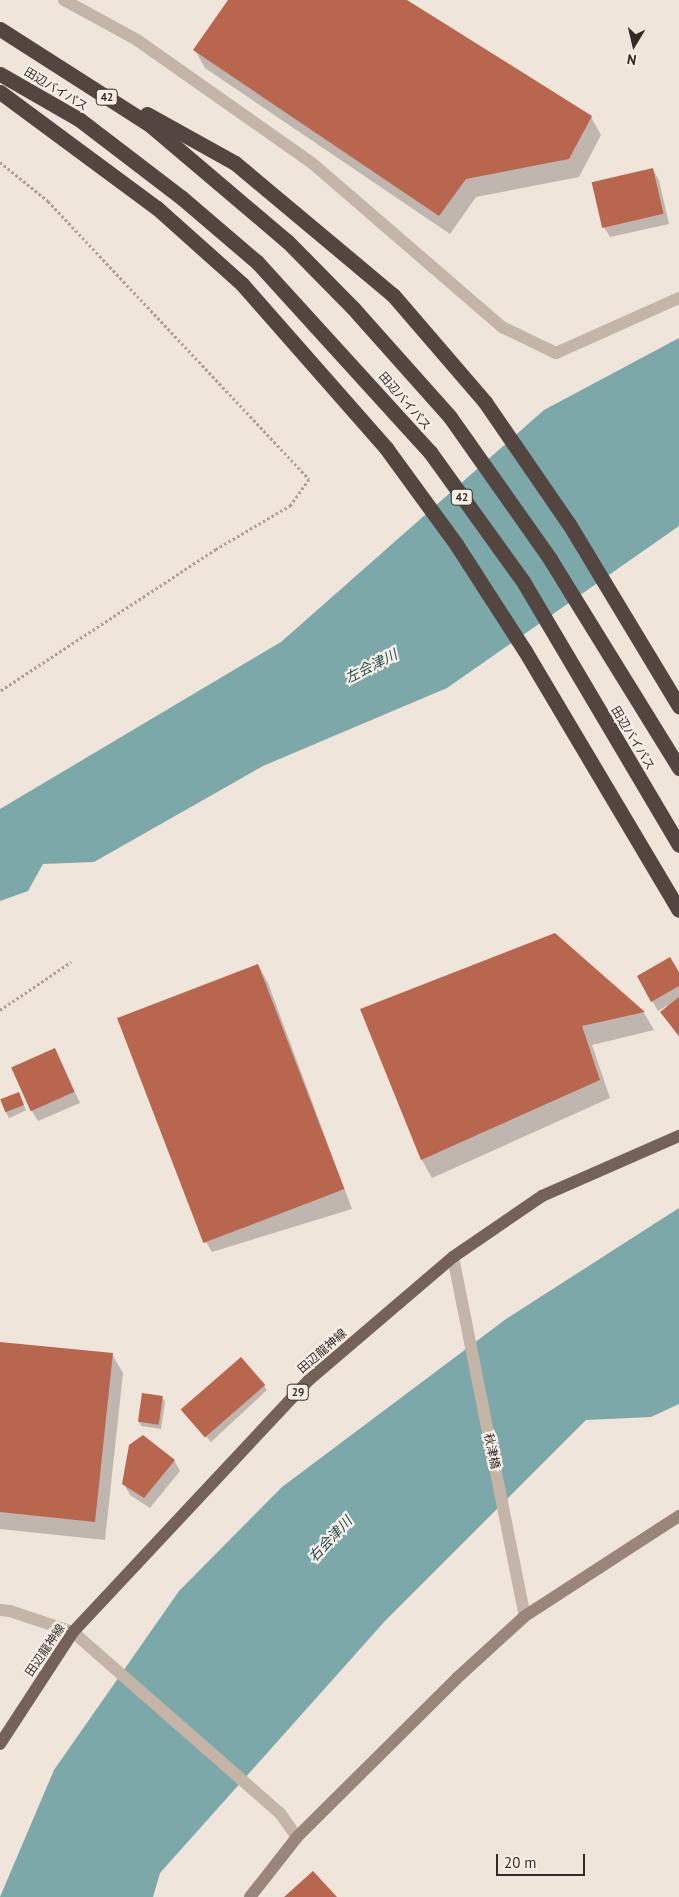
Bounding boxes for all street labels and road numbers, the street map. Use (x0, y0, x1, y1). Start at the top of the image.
street label: 田辺バイパス (21, 64, 91, 114)
road number: 42 (96, 88, 118, 105)
street label: 田辺バイパス (376, 369, 434, 433)
road number: 42 (451, 488, 473, 506)
street label: 田辺バイパス (608, 703, 658, 773)
street label: 田辺龍神線 (295, 1326, 349, 1376)
road number: 29 (287, 1384, 309, 1400)
street label: 秋津橋 (481, 1432, 503, 1470)
street label: 田辺龍神線 (22, 1621, 68, 1679)

